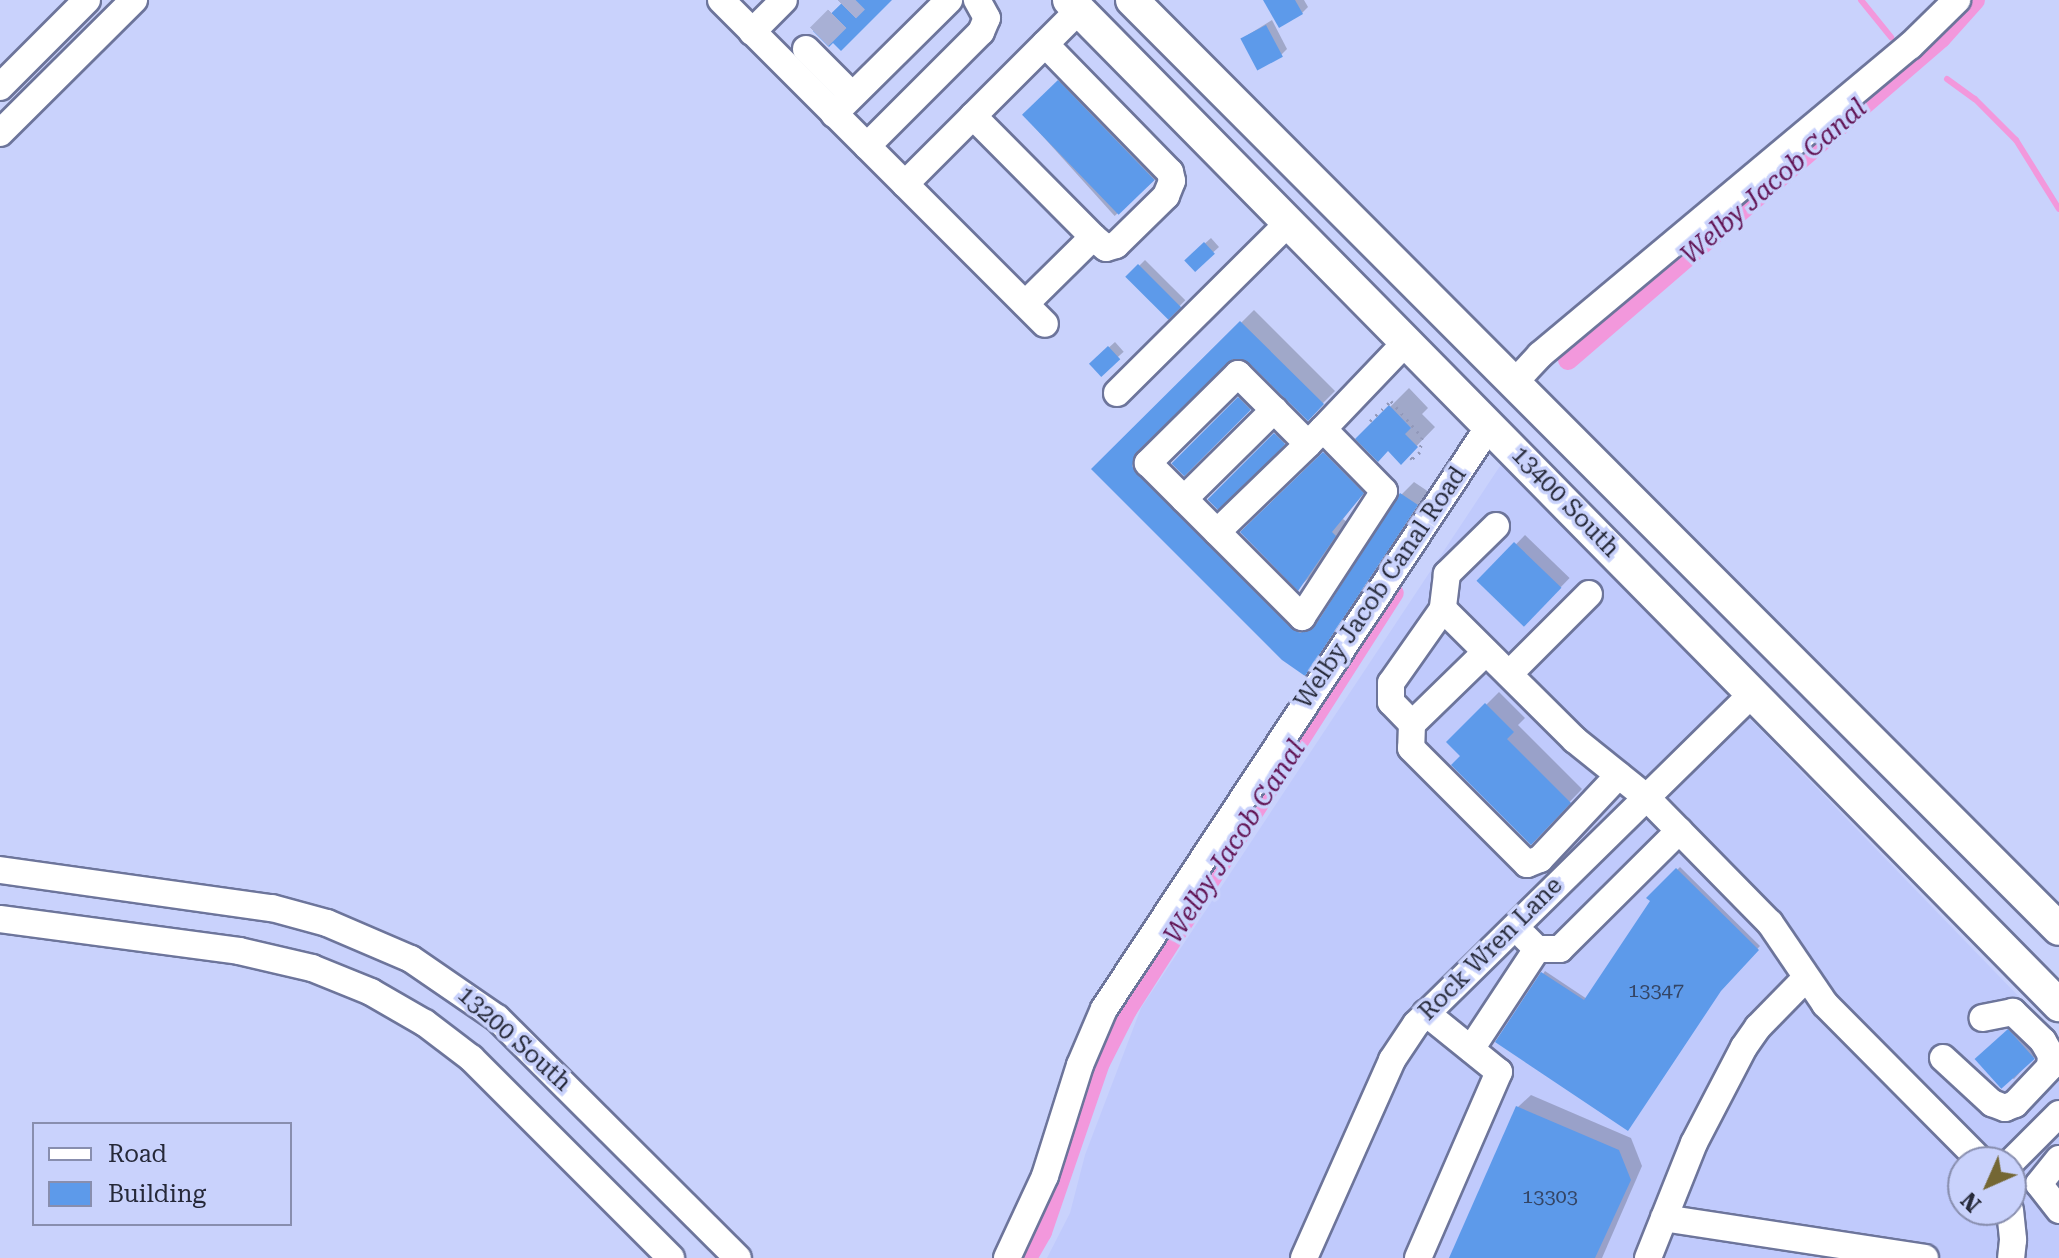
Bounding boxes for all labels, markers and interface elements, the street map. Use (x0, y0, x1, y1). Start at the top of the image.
water label: Welby Jacob Canal (1675, 93, 1873, 271)
street label: 13400 South (1505, 441, 1625, 563)
street label: Welby Jacob Canal Road (1289, 462, 1473, 714)
water label: Welby Jacob Canal (1158, 735, 1312, 949)
street label: Rock Wren Lane (1413, 871, 1569, 1027)
house number: 13347 (1628, 978, 1684, 1002)
street label: 13200 South (451, 981, 577, 1097)
legend (32, 1122, 292, 1226)
text: Road (108, 1140, 167, 1168)
north arrow (1947, 1146, 2027, 1226)
text: Building (108, 1180, 206, 1208)
house number: 13303 (1522, 1184, 1578, 1208)
text: N (1956, 1187, 1986, 1217)

